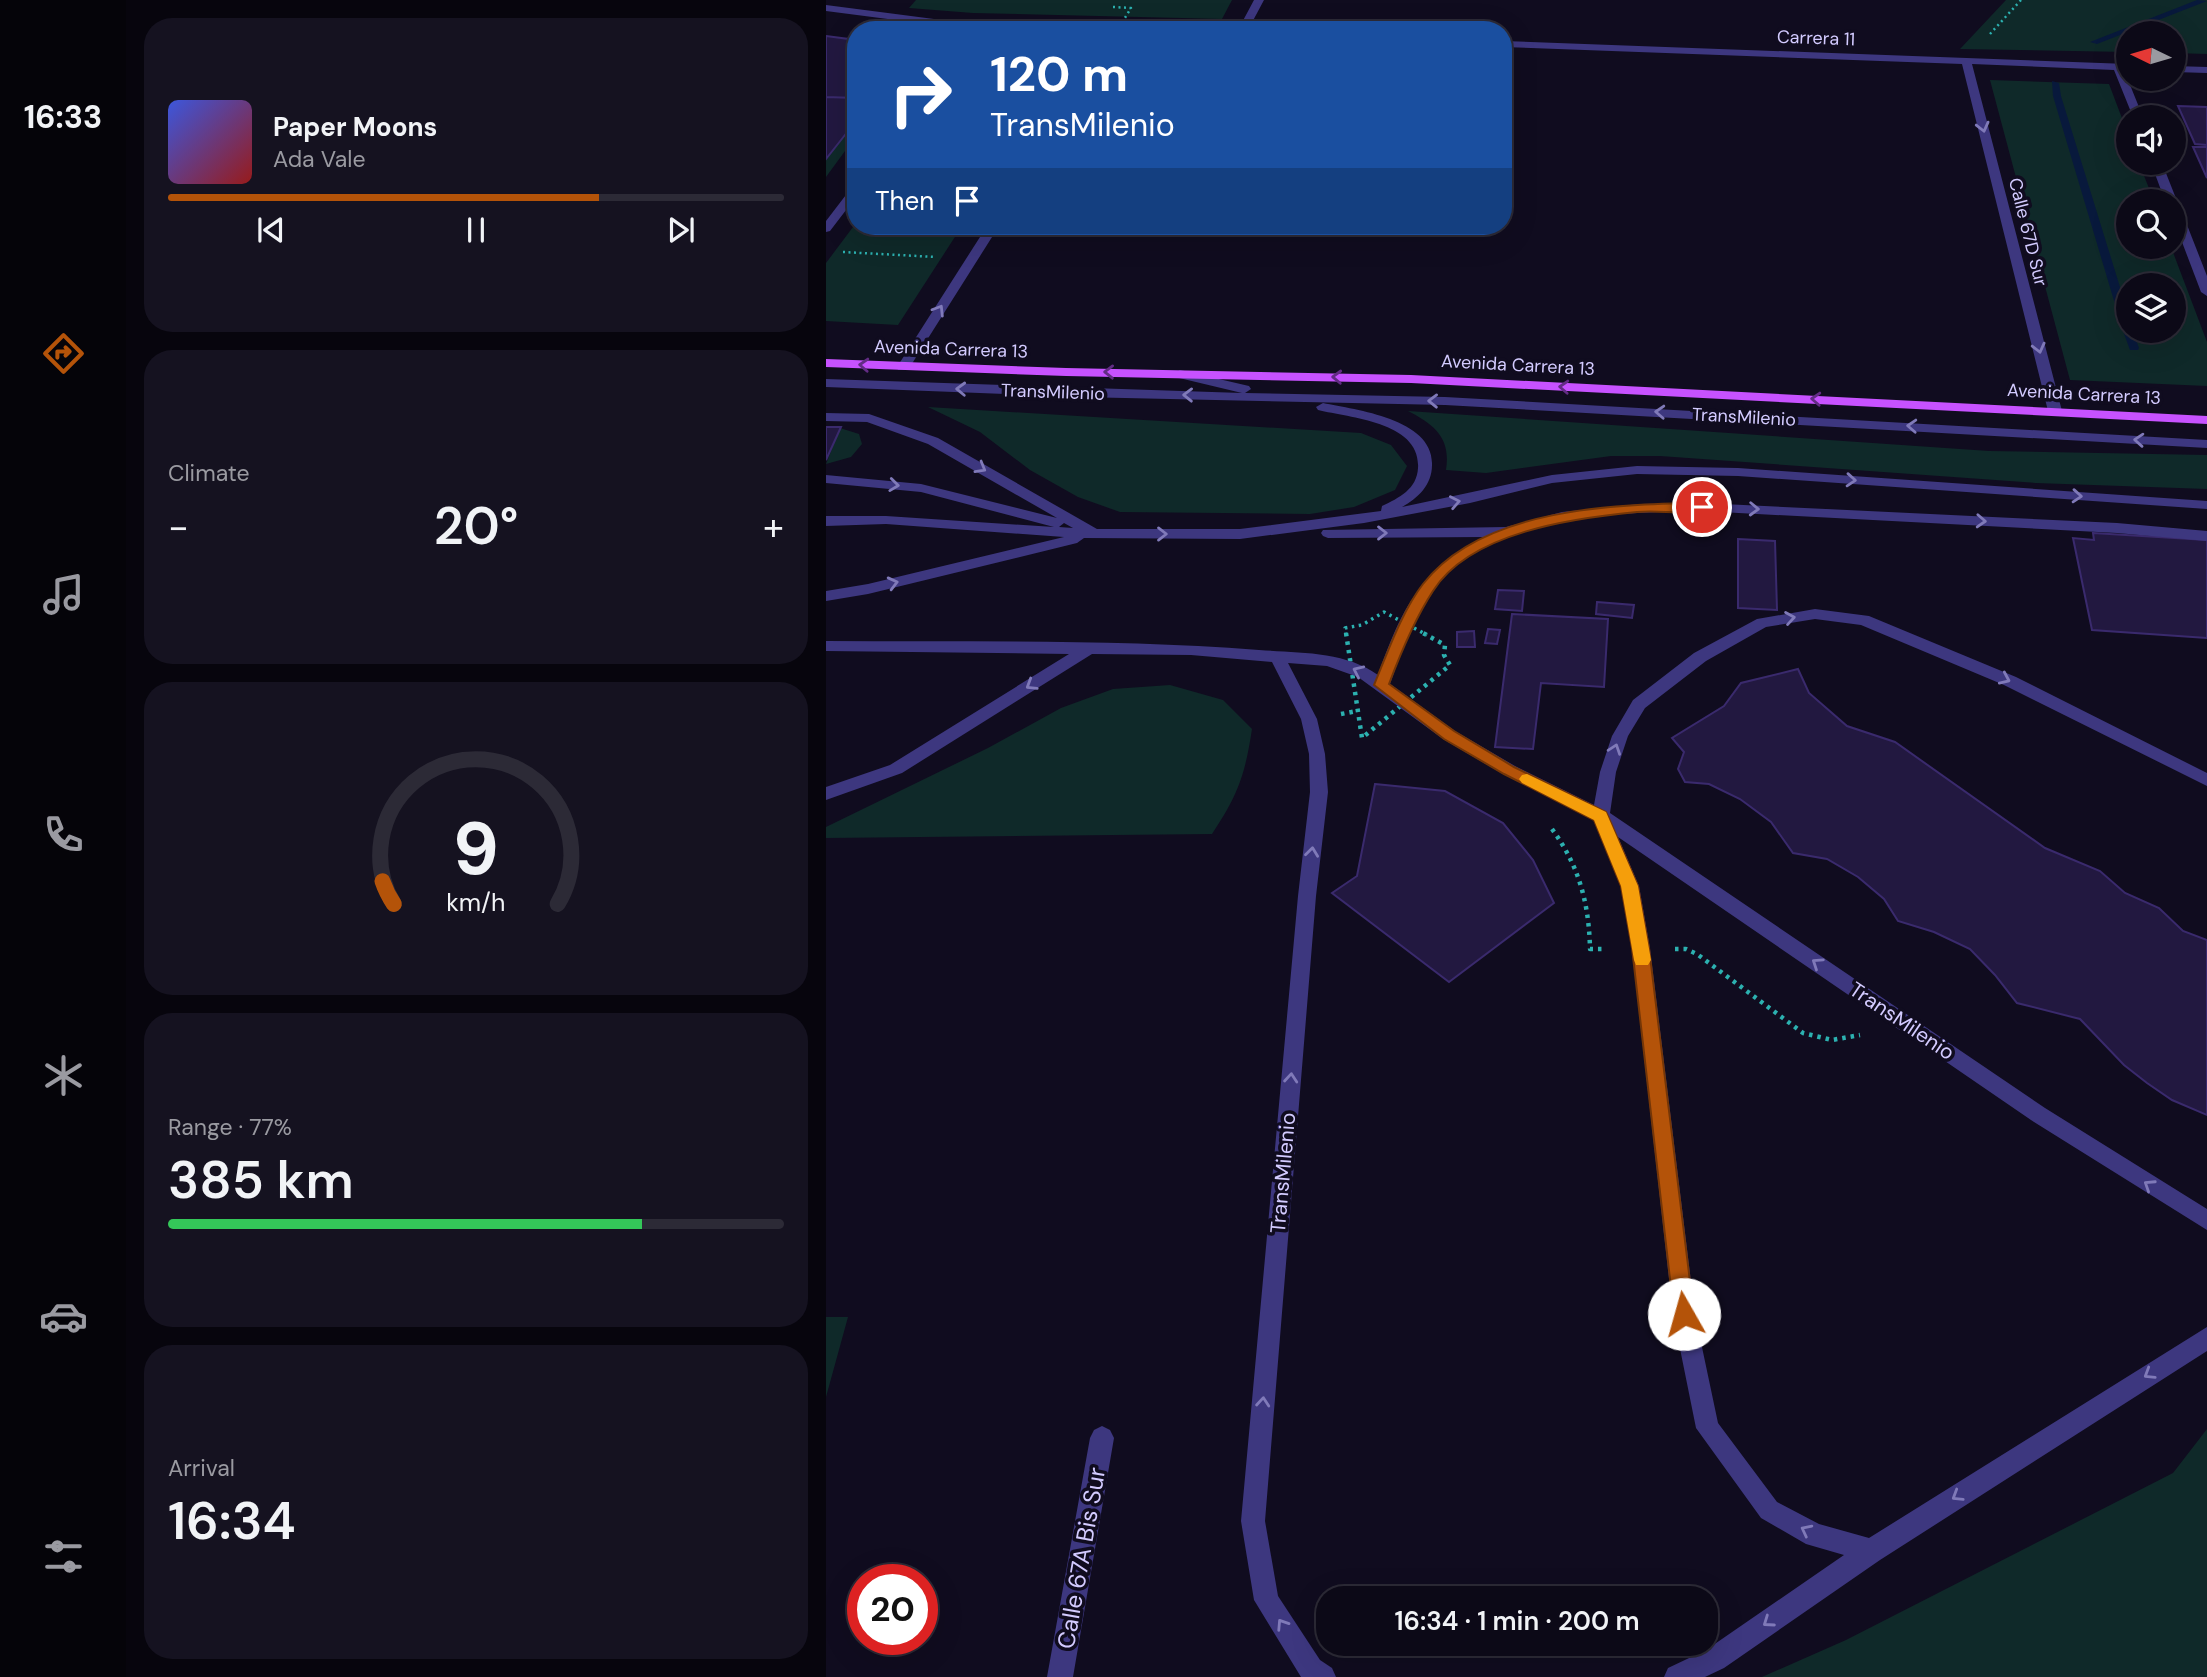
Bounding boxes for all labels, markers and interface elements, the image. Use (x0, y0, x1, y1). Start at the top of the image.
north arrow (2116, 21, 2186, 91)
map controls (2116, 21, 2186, 343)
street label: Carrera 11 (1776, 25, 1856, 51)
text: 120 m (990, 42, 1128, 106)
icon: right (875, 49, 966, 140)
text: 16:33 (24, 96, 102, 138)
text: TransMilenio (990, 104, 1175, 146)
button: sound (2116, 105, 2186, 175)
text: Paper Moons (273, 110, 437, 144)
one-way arrow (1975, 121, 1989, 133)
text: Ada Vale (273, 144, 366, 174)
street label: Calle 67D Sur (2003, 175, 2053, 289)
icon: arrive (948, 182, 986, 220)
text: Then (875, 184, 934, 218)
button: search (2116, 189, 2186, 259)
icon: previous (252, 211, 290, 249)
icon: pause (457, 211, 495, 249)
icon: next (662, 211, 700, 249)
button: layers (2116, 273, 2186, 343)
one-way arrow (931, 304, 944, 317)
icon: directions (39, 329, 88, 378)
street label: Avenida Carrera 13 (874, 334, 1028, 364)
one-way arrow (2031, 342, 2045, 354)
street label: Avenida Carrera 13 (1440, 349, 1596, 381)
one-way arrow (859, 358, 870, 373)
one-way arrow (1103, 364, 1114, 380)
one-way arrow (1331, 369, 1342, 384)
street label: TransMilenio (1001, 378, 1105, 406)
street label: Avenida Carrera 13 (2006, 378, 2162, 410)
one-way arrow (1559, 379, 1570, 394)
one-way arrow (955, 381, 966, 397)
one-way arrow (1183, 388, 1194, 403)
one-way arrow (1810, 392, 1821, 407)
one-way arrow (1427, 393, 1438, 409)
street label: TransMilenio (1691, 402, 1797, 432)
one-way arrow (1654, 405, 1665, 420)
one-way arrow (1906, 419, 1917, 434)
one-way arrow (2133, 432, 2144, 447)
text: Climate (168, 458, 250, 488)
one-way arrow (973, 460, 986, 473)
one-way arrow (1845, 472, 1856, 487)
one-way arrow (888, 477, 900, 492)
pin (1672, 477, 1732, 537)
icon: arrive (1683, 488, 1721, 526)
one-way arrow (2072, 488, 2083, 503)
text: 20° (434, 492, 518, 560)
one-way arrow (1449, 495, 1461, 510)
text: − (168, 502, 189, 552)
text: + (763, 502, 784, 552)
one-way arrow (1748, 502, 1759, 517)
one-way arrow (1976, 513, 1987, 528)
one-way arrow (1377, 525, 1388, 541)
one-way arrow (1157, 526, 1168, 542)
icon: music (39, 570, 88, 619)
one-way arrow (887, 577, 899, 591)
one-way arrow (1784, 611, 1796, 626)
one-way arrow (1353, 665, 1365, 679)
one-way arrow (1998, 671, 2010, 685)
one-way arrow (1026, 676, 1039, 689)
one-way arrow (1607, 744, 1621, 756)
text: 9 (453, 803, 499, 898)
icon: phone (39, 810, 88, 859)
one-way arrow (1305, 846, 1320, 858)
text: km/h (446, 886, 506, 919)
one-way arrow (1812, 958, 1825, 971)
street label: TransMilenio (1844, 975, 1960, 1067)
icon: climate (39, 1051, 88, 1100)
one-way arrow (1283, 1072, 1298, 1083)
street label: TransMilenio (1264, 1111, 1302, 1235)
text: Range · 77% (168, 1112, 292, 1142)
text: 385 km (168, 1146, 354, 1214)
one-way arrow (2144, 1181, 2157, 1194)
position arrow (1647, 1277, 1721, 1351)
icon: car (39, 1292, 88, 1341)
one-way arrow (2144, 1366, 2157, 1379)
one-way arrow (1255, 1397, 1270, 1408)
text: Arrival (168, 1453, 235, 1483)
street label: Calle 67A Bis Sur (1050, 1465, 1112, 1651)
text: 16:34 (168, 1487, 296, 1555)
one-way arrow (1952, 1488, 1965, 1501)
one-way arrow (1801, 1524, 1813, 1538)
icon: filters (39, 1532, 88, 1581)
speed limit sign: 20 (847, 1564, 938, 1655)
text: 16:34 · 1 min · 200 m (1394, 1604, 1640, 1638)
one-way arrow (1763, 1614, 1776, 1627)
one-way arrow (1277, 1619, 1290, 1632)

